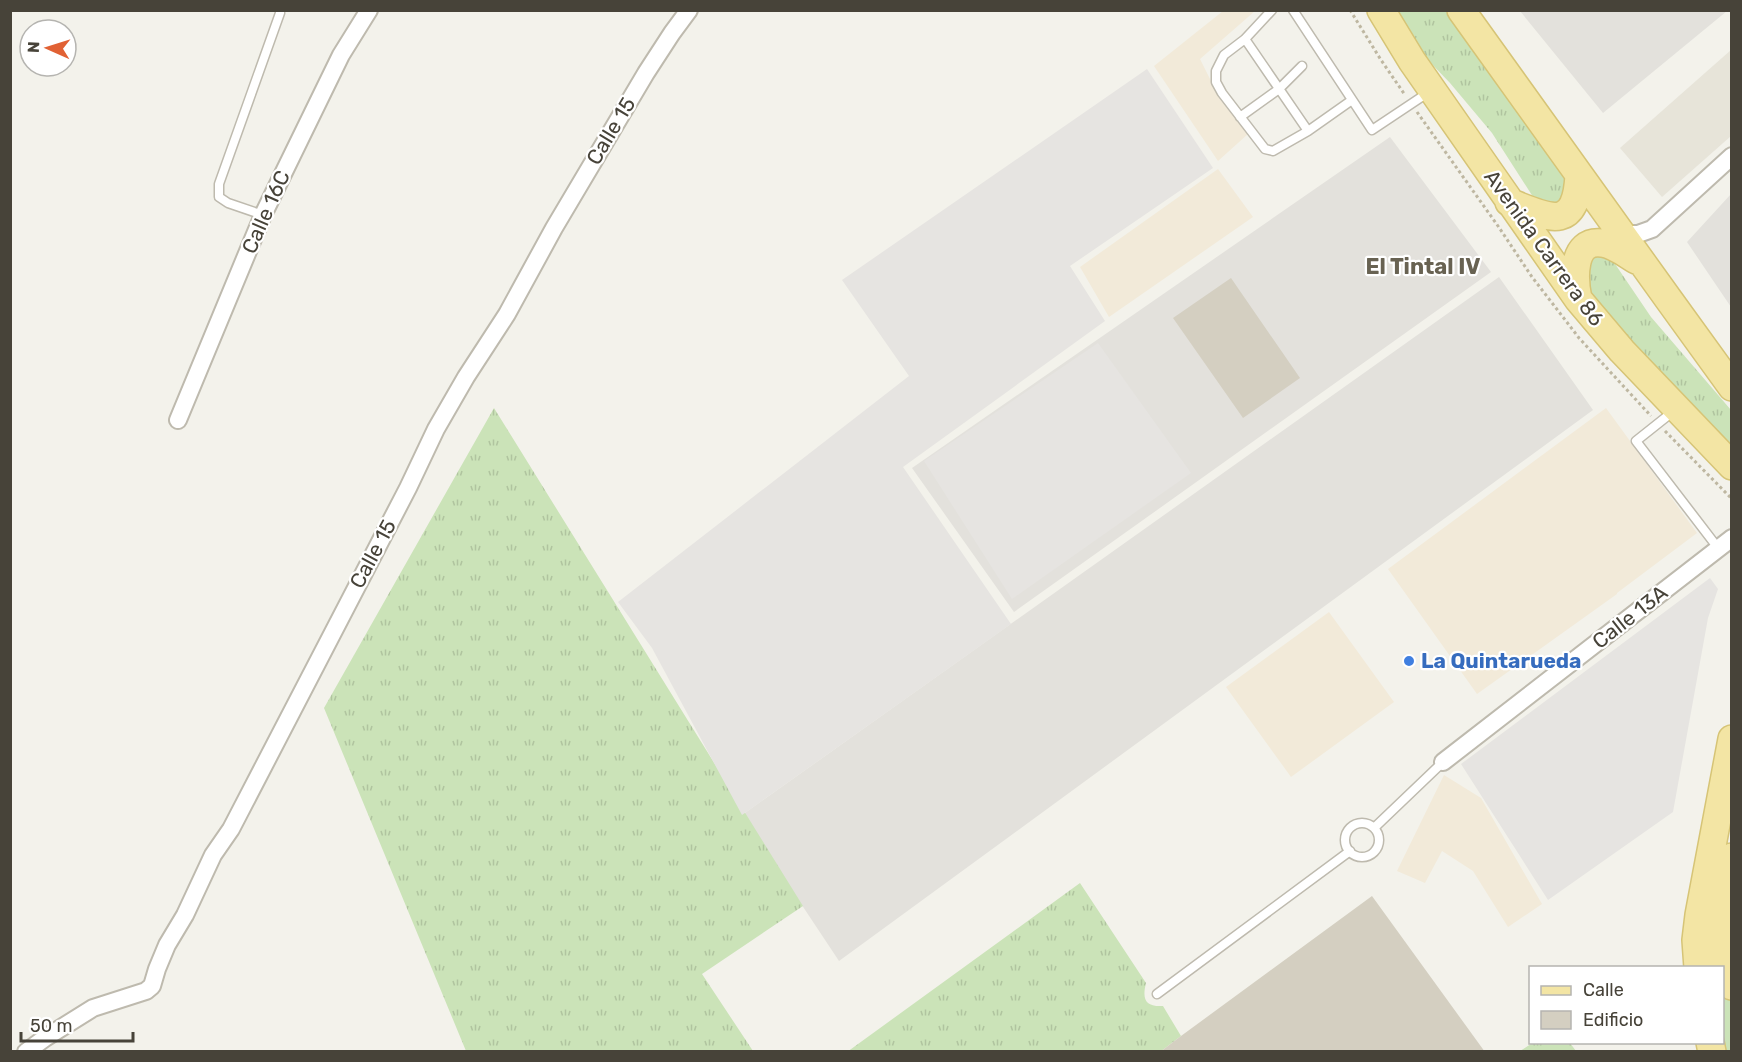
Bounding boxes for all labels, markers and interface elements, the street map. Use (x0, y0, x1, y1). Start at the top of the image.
north arrow (18, 18, 78, 78)
text: N (24, 41, 43, 53)
street label: Calle 15 (581, 93, 640, 169)
street label: Avenida Carrera 86 (1479, 165, 1610, 331)
street label: Calle 16C (236, 166, 295, 257)
district label: El Tintal IV (1365, 253, 1481, 280)
street label: Calle 15 (344, 515, 401, 592)
street label: Calle 13A (1587, 580, 1672, 654)
place label: La Quintarueda (1421, 648, 1582, 673)
marker: La Quintarueda (1402, 654, 1416, 668)
legend (1529, 966, 1724, 1044)
text: Calle (1583, 979, 1624, 1001)
scale bar (21, 1005, 134, 1043)
text: Edificio (1583, 1009, 1643, 1031)
text: 50 m (30, 1015, 73, 1037)

